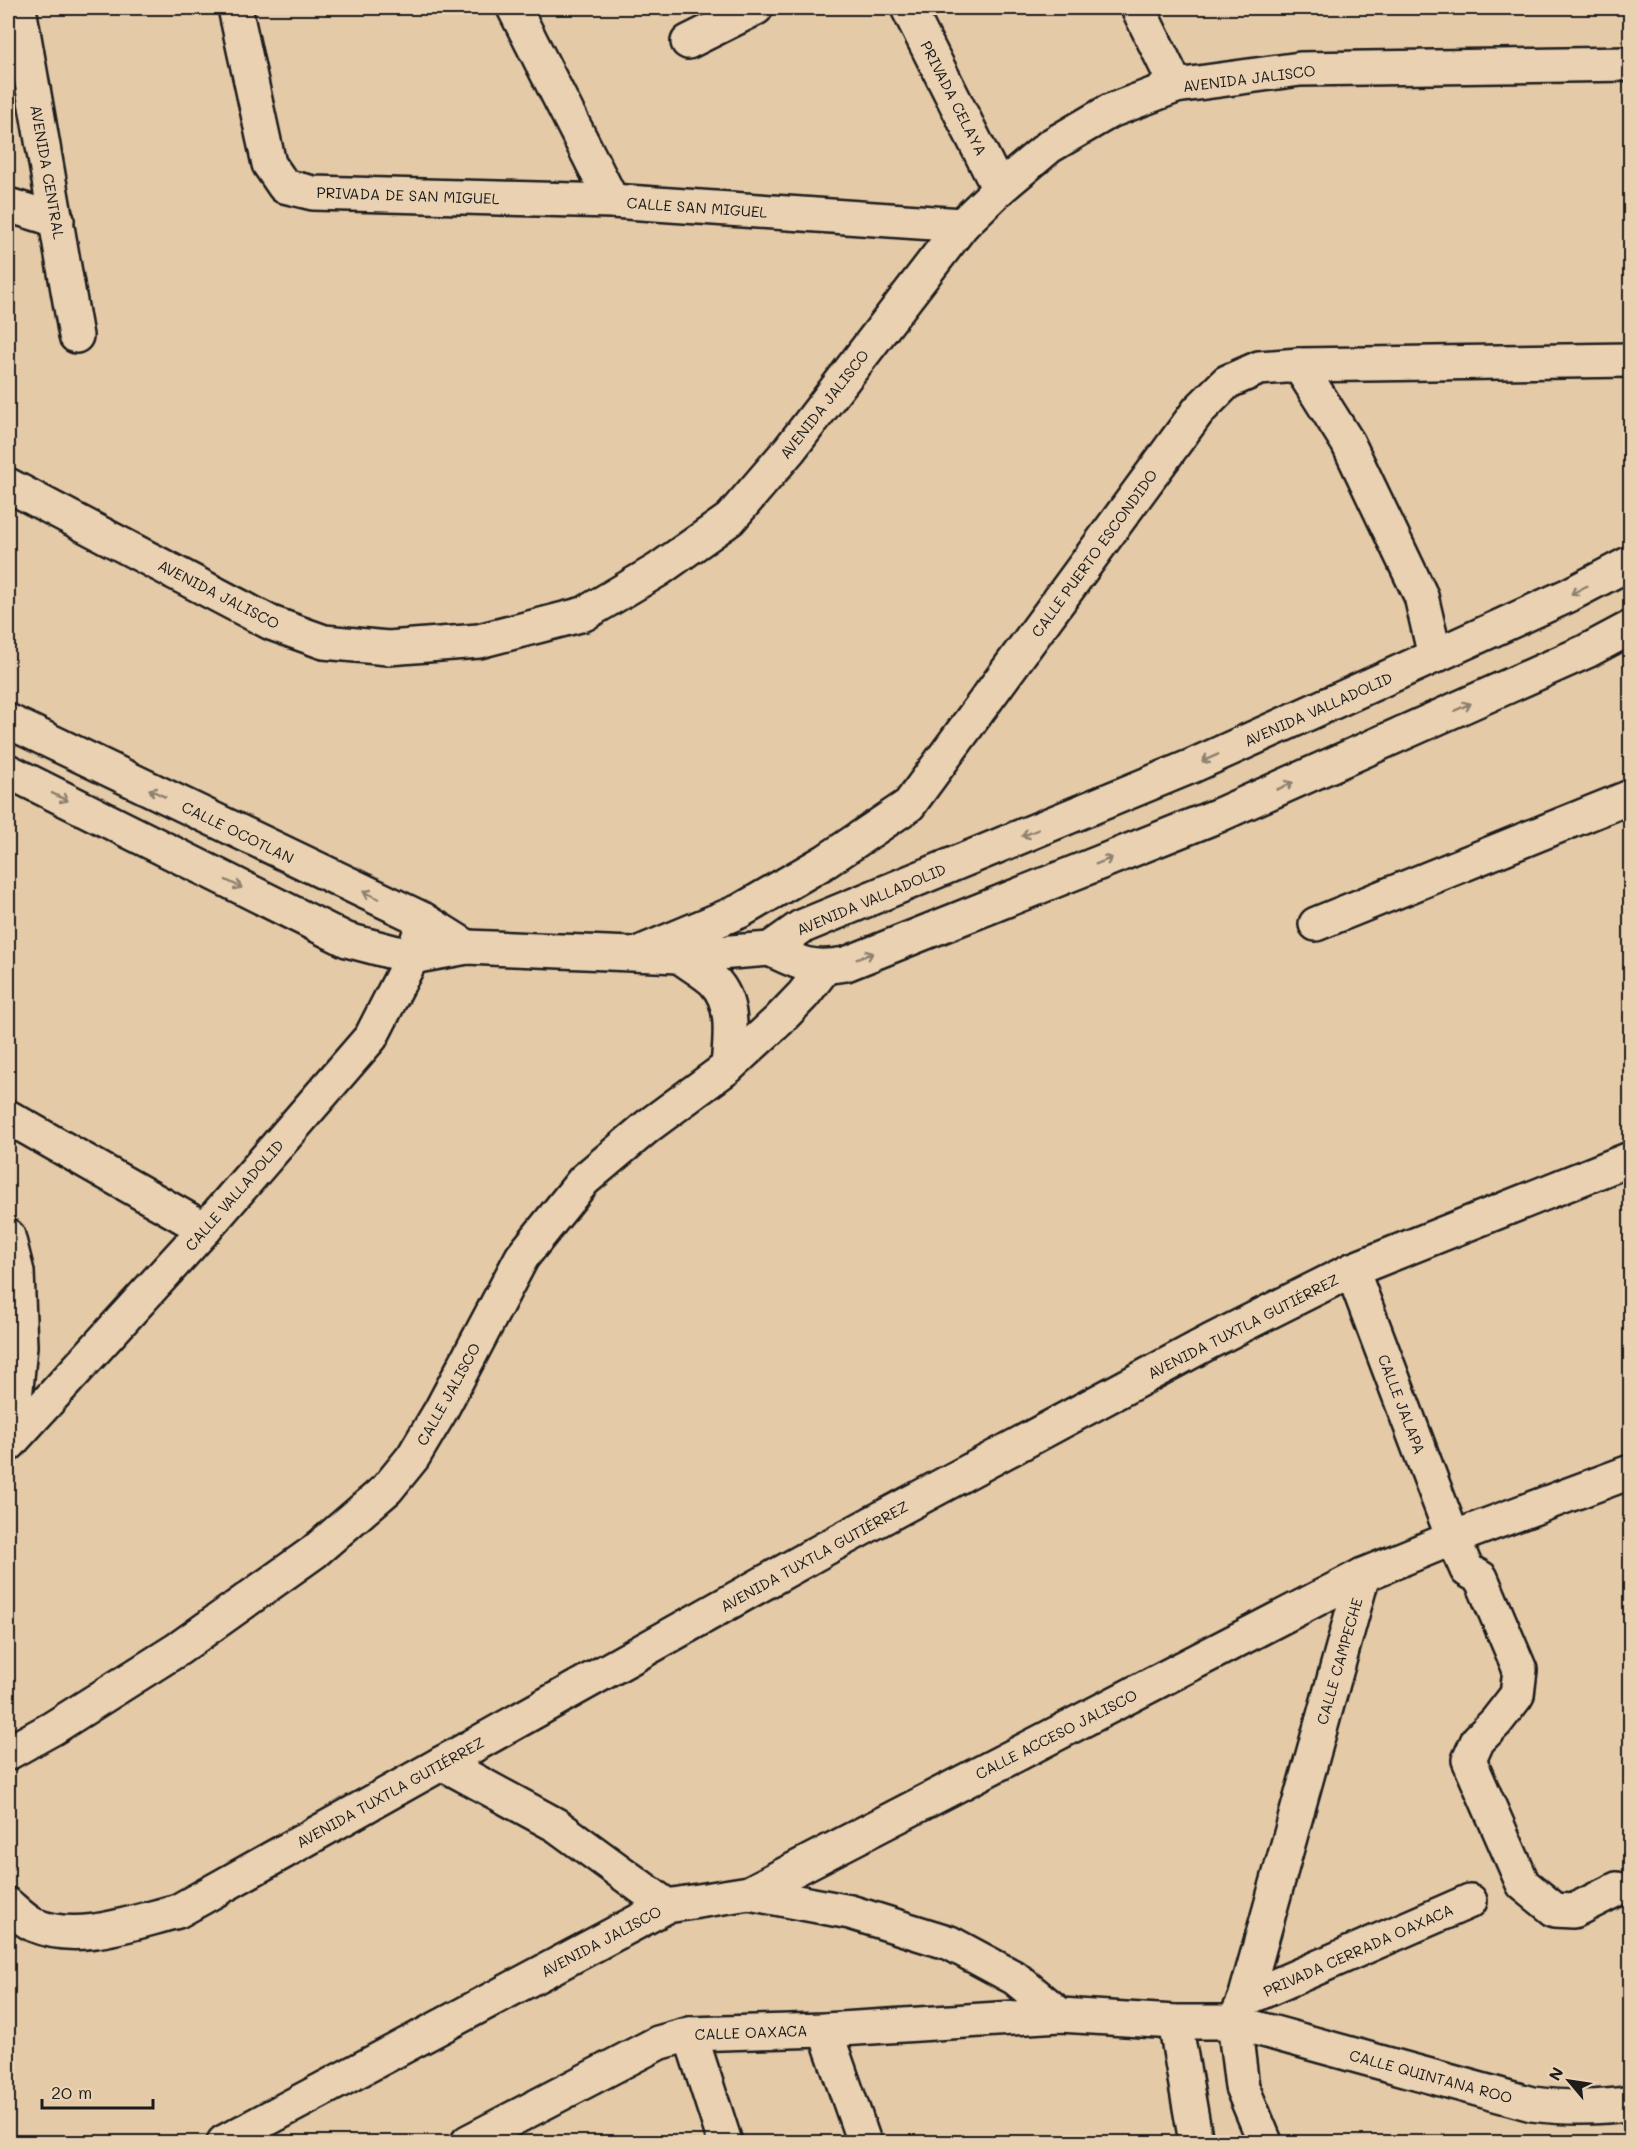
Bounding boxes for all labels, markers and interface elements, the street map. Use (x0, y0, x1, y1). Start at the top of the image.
street label: PRIVADA CELAYA (916, 37, 992, 159)
street label: AVENIDA JALISCO (1181, 60, 1317, 96)
street label: AVENIDA CENTRAL (26, 103, 70, 241)
street label: PRIVADA DE SAN MIGUEL (316, 182, 500, 208)
street label: CALLE SAN MIGUEL (626, 192, 768, 222)
street label: AVENIDA JALISCO (775, 345, 873, 463)
street label: CALLE PUERTO ESCONDIDO (1026, 465, 1162, 641)
street label: AVENIDA JALISCO (155, 555, 283, 633)
one-way arrow (1570, 585, 1588, 596)
street label: AVENIDA VALLADOLID (1241, 667, 1395, 751)
one-way arrow (1453, 700, 1471, 712)
one-way arrow (1202, 752, 1220, 764)
one-way arrow (1275, 780, 1293, 791)
one-way arrow (149, 787, 167, 799)
one-way arrow (50, 792, 68, 804)
street label: CALLE OCOTLAN (179, 796, 297, 868)
one-way arrow (1021, 828, 1040, 839)
one-way arrow (1095, 855, 1113, 866)
street label: AVENIDA VALLADOLID (793, 858, 949, 940)
one-way arrow (225, 879, 243, 890)
one-way arrow (363, 889, 381, 901)
one-way arrow (855, 950, 874, 961)
street label: CALLE VALLADOLID (180, 1135, 288, 1255)
street label: AVENIDA TUXTLA GUTIÉRREZ (1144, 1269, 1342, 1383)
street label: CALLE JALISCO (412, 1339, 485, 1449)
street label: CALLE JALAPA (1374, 1351, 1430, 1457)
street label: AVENIDA TUXTLA GUTIÉRREZ (717, 1496, 911, 1616)
street label: CALLE CAMPECHE (1311, 1595, 1367, 1727)
street label: CALLE ACCESO JALISCO (972, 1684, 1140, 1784)
street label: AVENIDA TUXTLA GUTIÉRREZ (293, 1732, 487, 1852)
street label: PRIVADA CERRADA OAXACA (1260, 1899, 1456, 2001)
street label: AVENIDA JALISCO (537, 1901, 665, 1981)
street label: CALLE OAXACA (694, 2020, 808, 2044)
street label: CALLE QUINTANA ROO (1347, 2045, 1515, 2107)
north arrow (1539, 2051, 1599, 2111)
text: N (1543, 2063, 1568, 2084)
scale bar (42, 2072, 153, 2110)
text: 20 m (51, 2080, 92, 2104)

